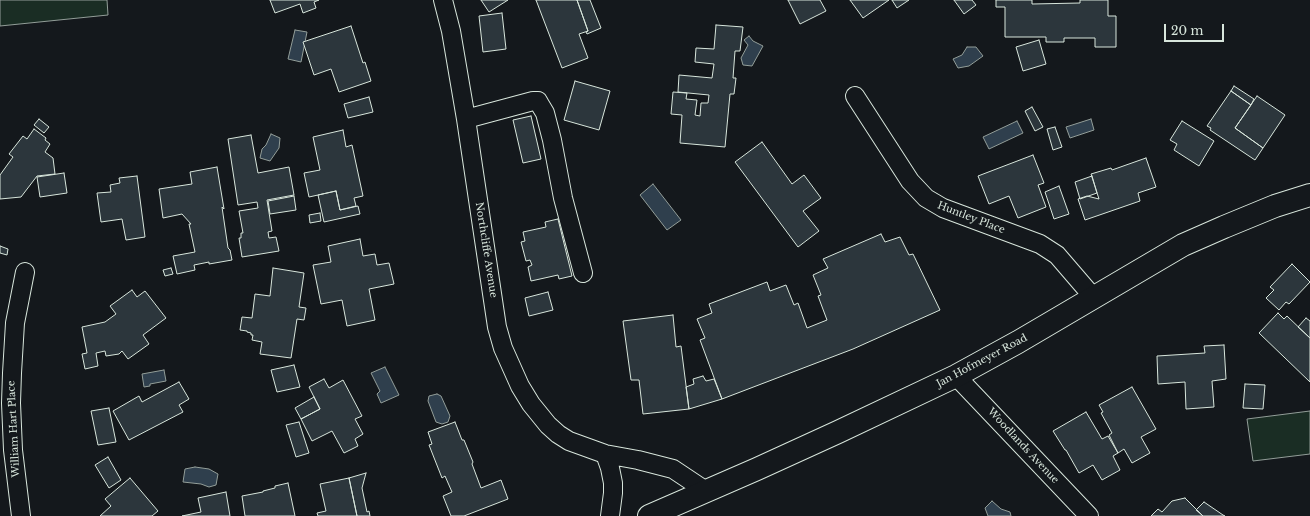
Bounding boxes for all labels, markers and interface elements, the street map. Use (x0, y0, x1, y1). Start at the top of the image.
scale bar (1166, 16, 1226, 42)
text: 20 m (1171, 23, 1203, 38)
street label: Huntley Place (936, 200, 1006, 236)
street label: Northcliffe Avenue (473, 201, 499, 299)
street label: Jan Hofmeyer Road (935, 332, 1029, 390)
street label: William Hart Place (5, 380, 23, 478)
street label: Woodlands Avenue (985, 406, 1061, 486)

